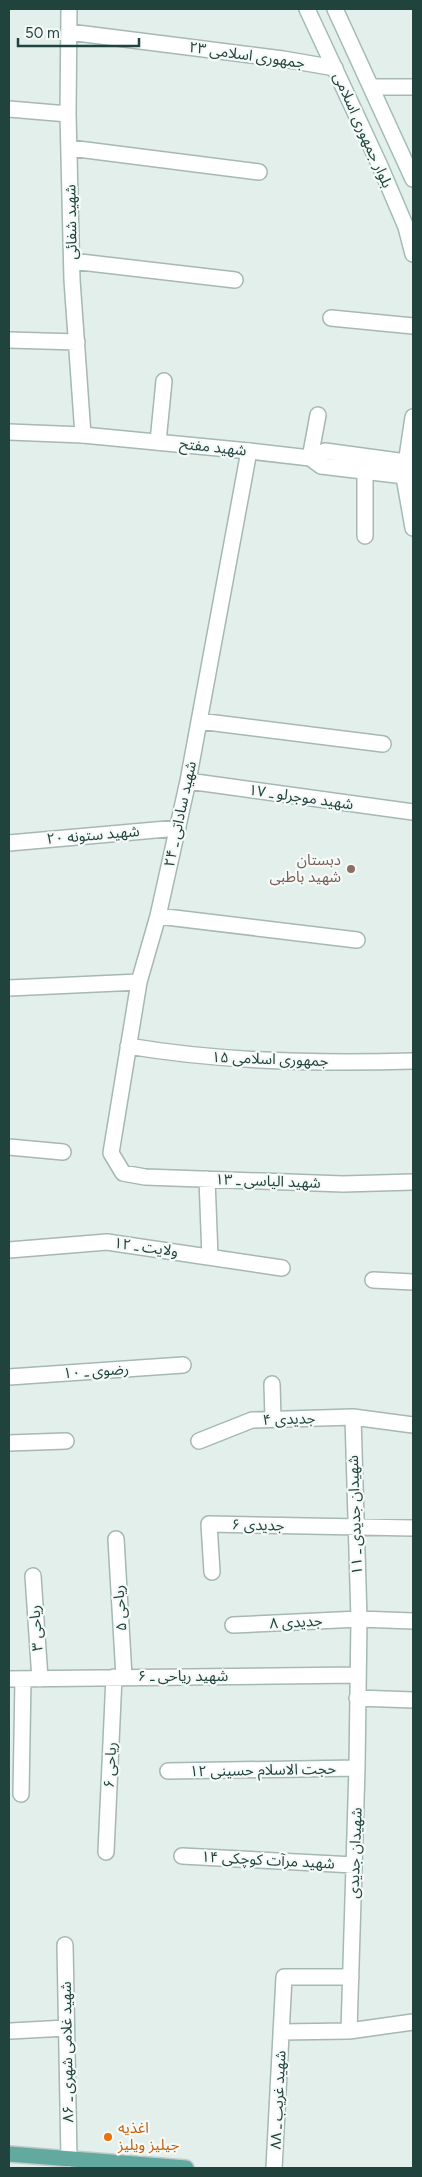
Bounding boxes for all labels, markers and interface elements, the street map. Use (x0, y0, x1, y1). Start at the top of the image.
scale bar (18, 15, 139, 47)
text: 50 m (25, 24, 60, 42)
street label: جمهوری اسلامی ۲۳ (188, 38, 306, 72)
street label: بلوار جمهوری اسلامی (329, 69, 397, 191)
street label: شهید شفائی (61, 184, 81, 260)
street label: شهید مفتح (178, 435, 248, 462)
street label: شهید ساداتی ـ ۲۴ (160, 759, 200, 869)
street label: شهید موجرلو ـ ۱۷ (247, 781, 355, 813)
street label: شهید ستونه ۲۰ (46, 822, 140, 848)
place label: دبستان شهید باطبی (270, 851, 341, 886)
marker: دبستان شهید باطبی (345, 863, 357, 875)
street label: جمهوری اسلامی ۱۵ (211, 1048, 329, 1070)
street label: شهید الیاسی ـ ۱۳ (215, 1170, 321, 1192)
street label: ولایت ـ ۱۲ (113, 1234, 179, 1260)
street label: رضوی ـ ۱۰ (63, 1360, 129, 1382)
street label: جدیدی ۴ (262, 1409, 316, 1429)
street label: شهیدان جدیدی ـ ۱۱ (344, 1455, 366, 1575)
street label: جدیدی ۶ (231, 1516, 285, 1534)
street label: ریاحی ۵ (109, 1584, 131, 1632)
street label: ریاحی ۳ (25, 1604, 47, 1652)
street label: جدیدی ۸ (269, 1612, 323, 1632)
street label: شهید ریاحی ـ ۶ (138, 1667, 228, 1685)
street label: ریاحی ۶ (100, 1742, 120, 1788)
street label: حجت الاسلام حسینی ۱۲ (189, 1760, 337, 1782)
street label: شهیدان جدیدی (344, 1807, 366, 1899)
street label: شهید مرآت کوچکی ۱۴ (201, 1848, 336, 1874)
street label: شهید غلامی شهری ـ ۸۶ (57, 1981, 77, 2123)
street label: شهید غریب ـ ۸۸ (266, 2050, 290, 2150)
place label: اغذیه جیلیز ویلیز (117, 2119, 180, 2154)
marker: اغذیه جیلیز ویلیز (102, 2131, 114, 2143)

